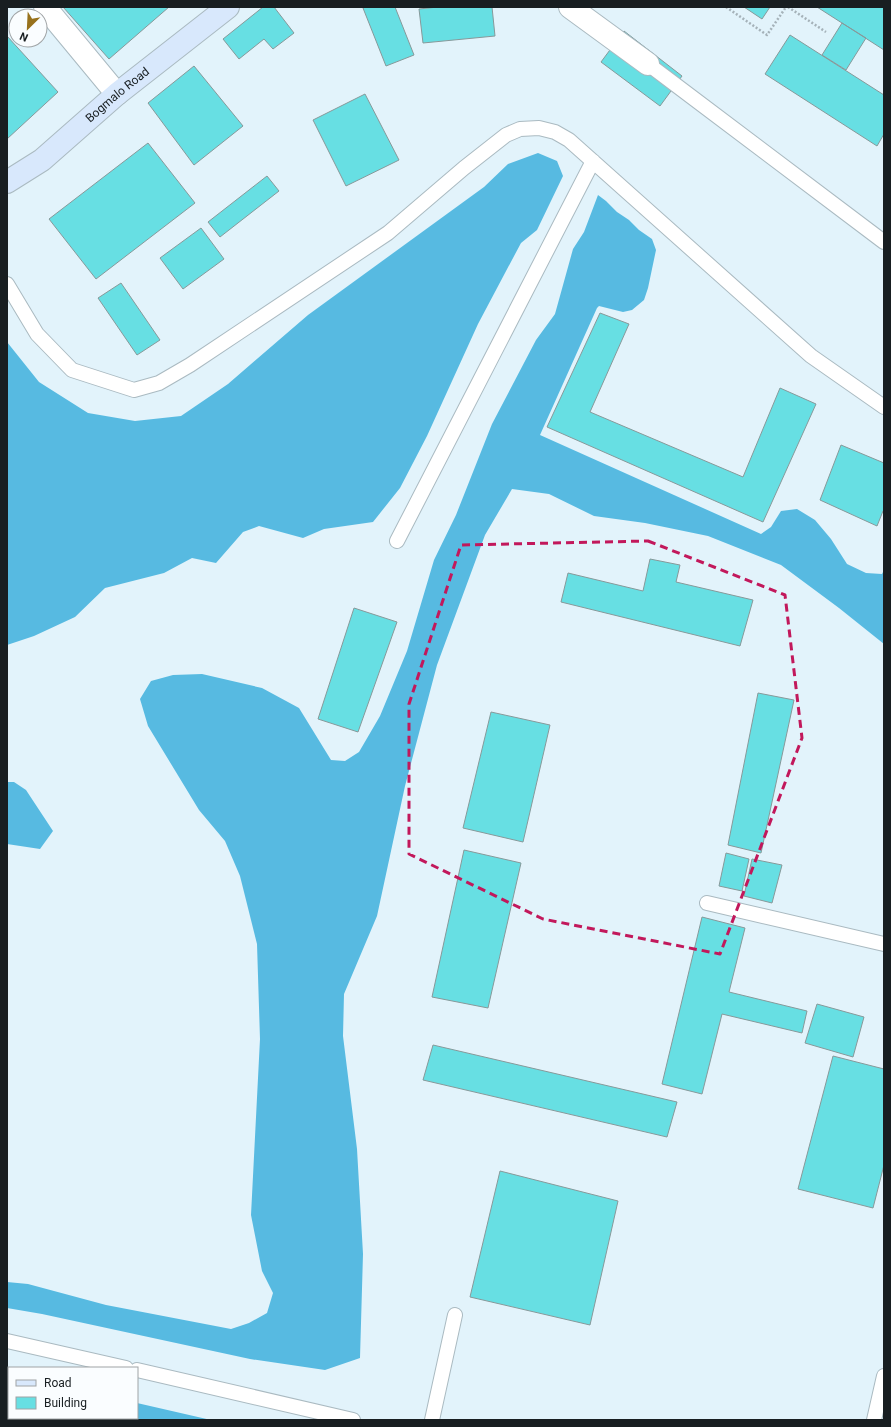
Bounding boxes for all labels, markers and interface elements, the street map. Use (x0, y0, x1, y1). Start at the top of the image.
north arrow (8, 8, 48, 48)
text: N (18, 29, 30, 44)
street label: Bogmalo Road (83, 64, 152, 125)
legend (8, 1367, 138, 1419)
text: Road (44, 1376, 72, 1390)
text: Building (44, 1396, 87, 1410)

